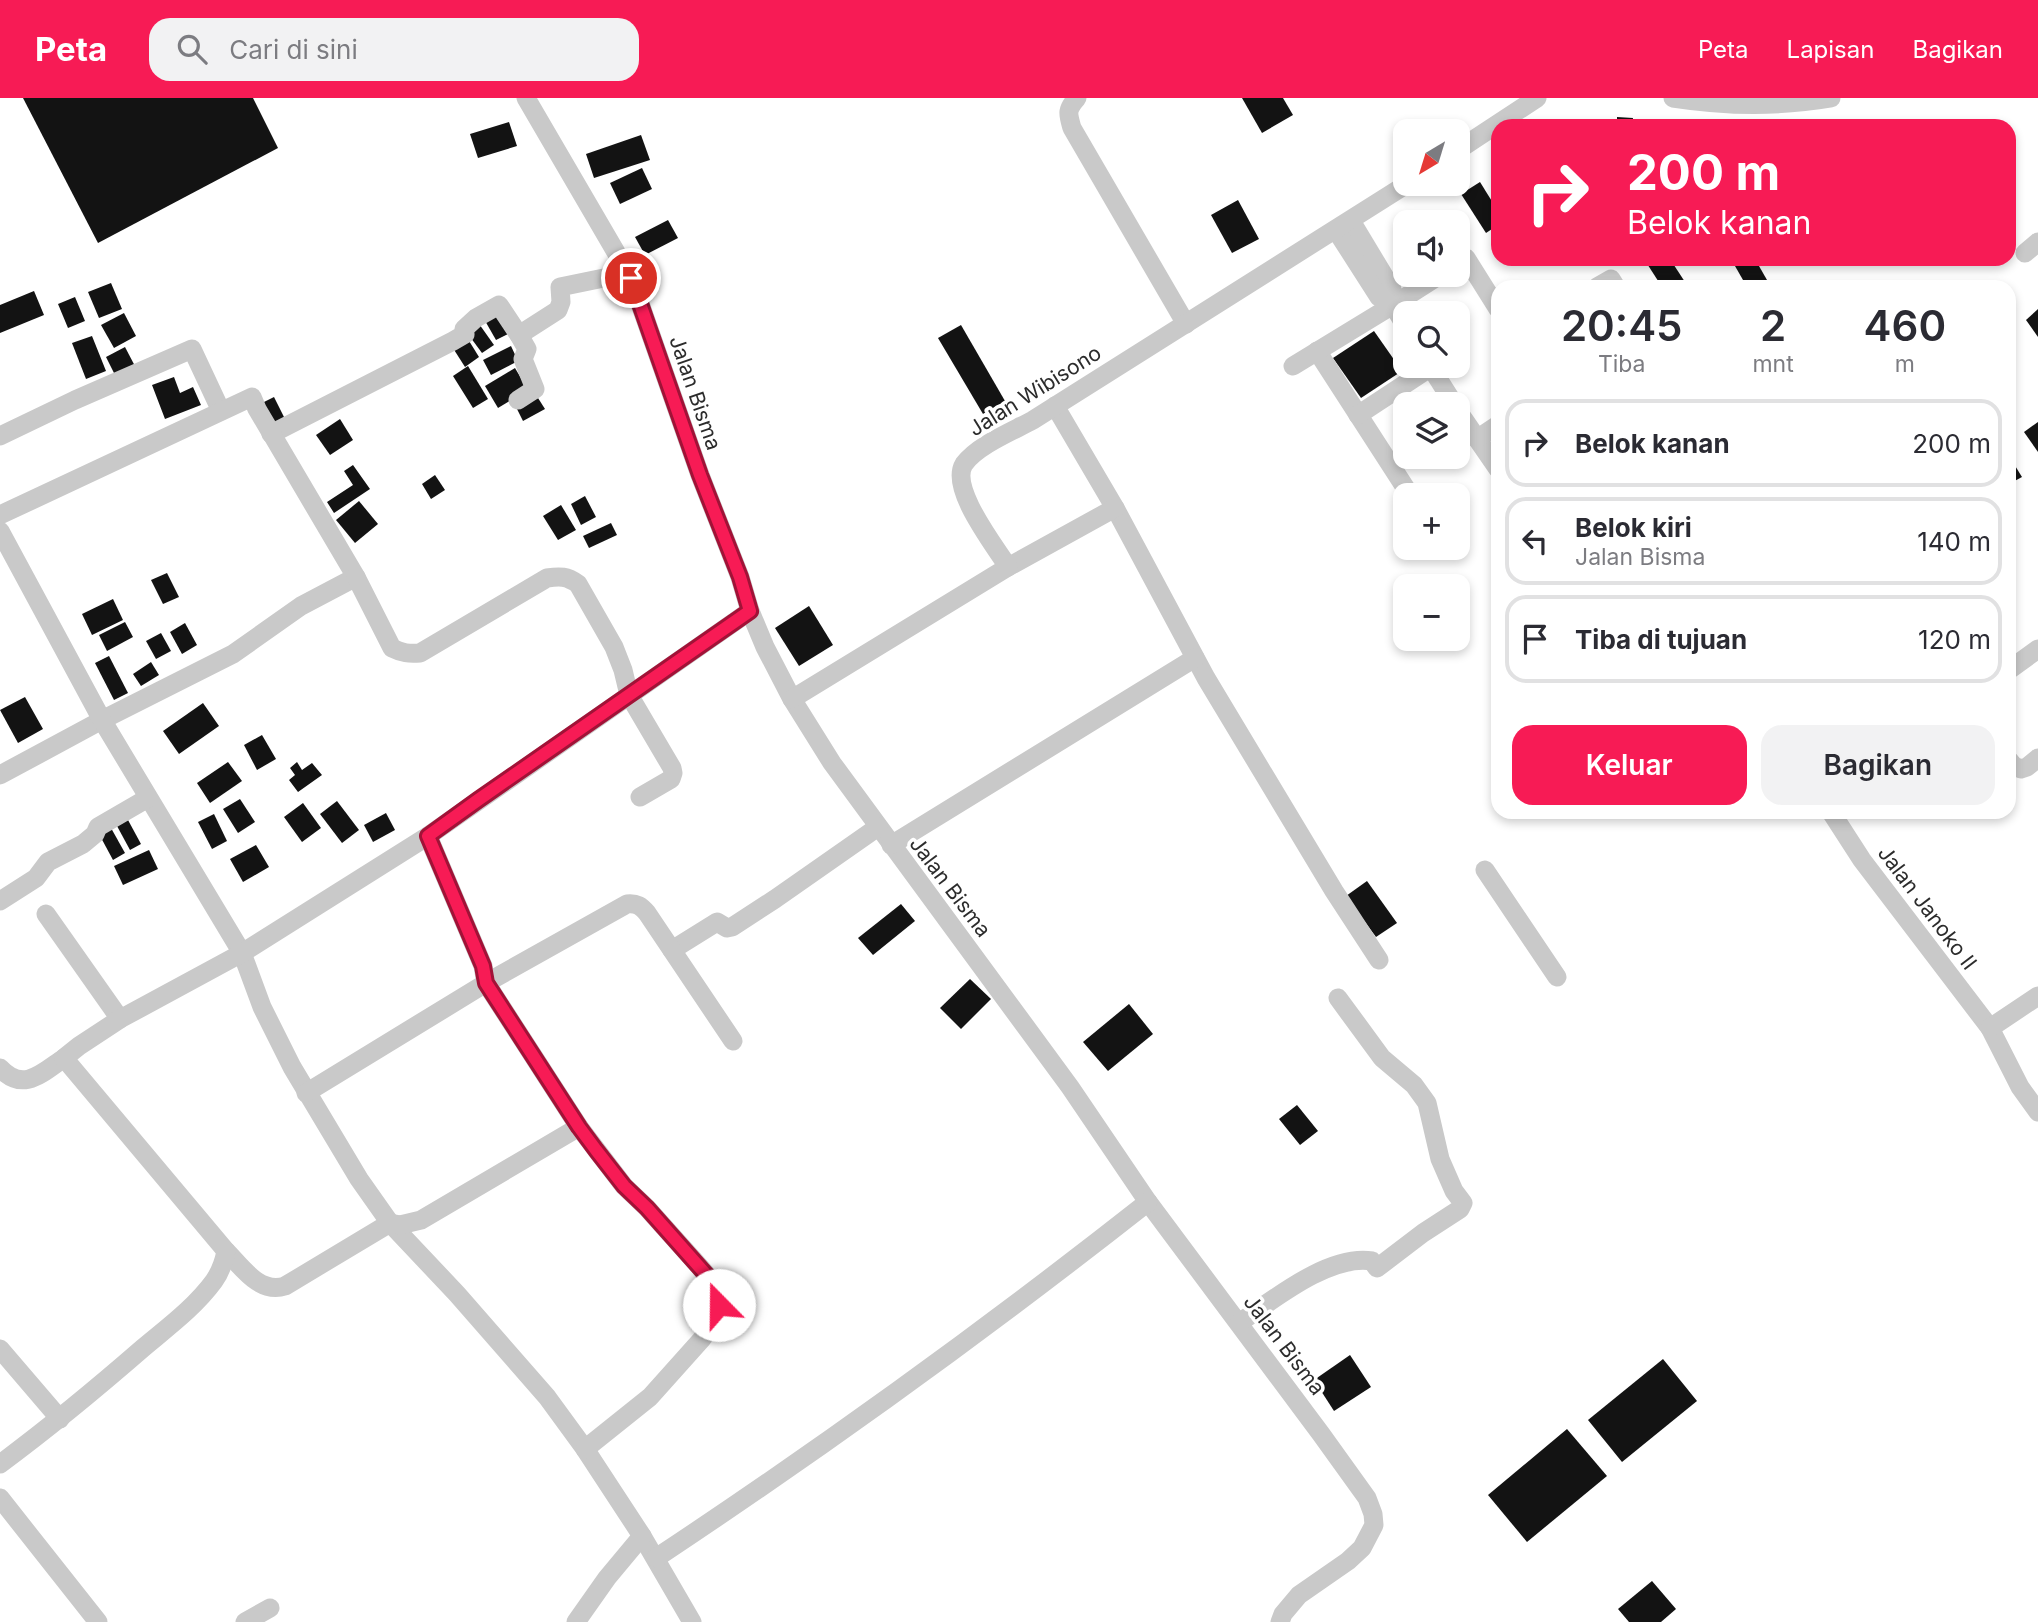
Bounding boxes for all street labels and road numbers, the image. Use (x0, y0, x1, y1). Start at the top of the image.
street label: Jalan Bisma (664, 332, 727, 453)
street label: Jalan Wibisono (964, 340, 1106, 441)
street label: Jalan Bisma (905, 832, 996, 942)
street label: Jalan Janoko II (1873, 841, 1982, 975)
street label: Jalan Bisma (1239, 1290, 1330, 1400)

